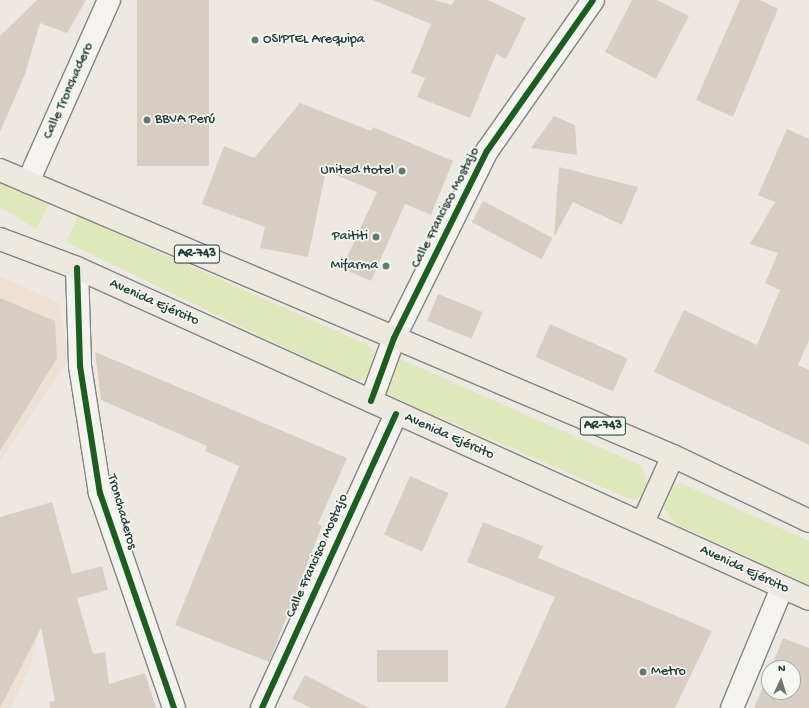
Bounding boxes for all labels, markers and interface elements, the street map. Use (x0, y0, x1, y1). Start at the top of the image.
place label: OSIPTEL Arequipa (263, 32, 365, 48)
marker: OSIPTEL Arequipa (250, 35, 260, 45)
street label: Calle Tronchadero (40, 40, 98, 142)
place label: BBVA Perú (155, 112, 215, 128)
marker: BBVA Perú (142, 115, 152, 125)
street label: Calle Francisco Mostajo (408, 145, 484, 271)
place label: United Hotel (320, 163, 394, 179)
marker: United Hotel (397, 166, 407, 176)
place label: Paititi (332, 229, 368, 245)
marker: Paititi (371, 232, 381, 242)
road number: AR-743 (173, 243, 221, 265)
place label: Mifarma (331, 258, 378, 274)
marker: Mifarma (381, 261, 391, 271)
street label: Avenida Ejército (107, 276, 201, 330)
street label: Avenida Ejército (402, 410, 496, 464)
road number: AR-743 (579, 415, 627, 437)
street label: Tronchaderos (102, 473, 140, 551)
street label: Calle Francisco Mostajo (283, 491, 353, 621)
street label: Avenida Ejército (697, 542, 791, 598)
north arrow (761, 660, 801, 700)
text: N (778, 663, 786, 675)
place label: Metro (651, 664, 686, 680)
marker: Metro (638, 667, 648, 677)

